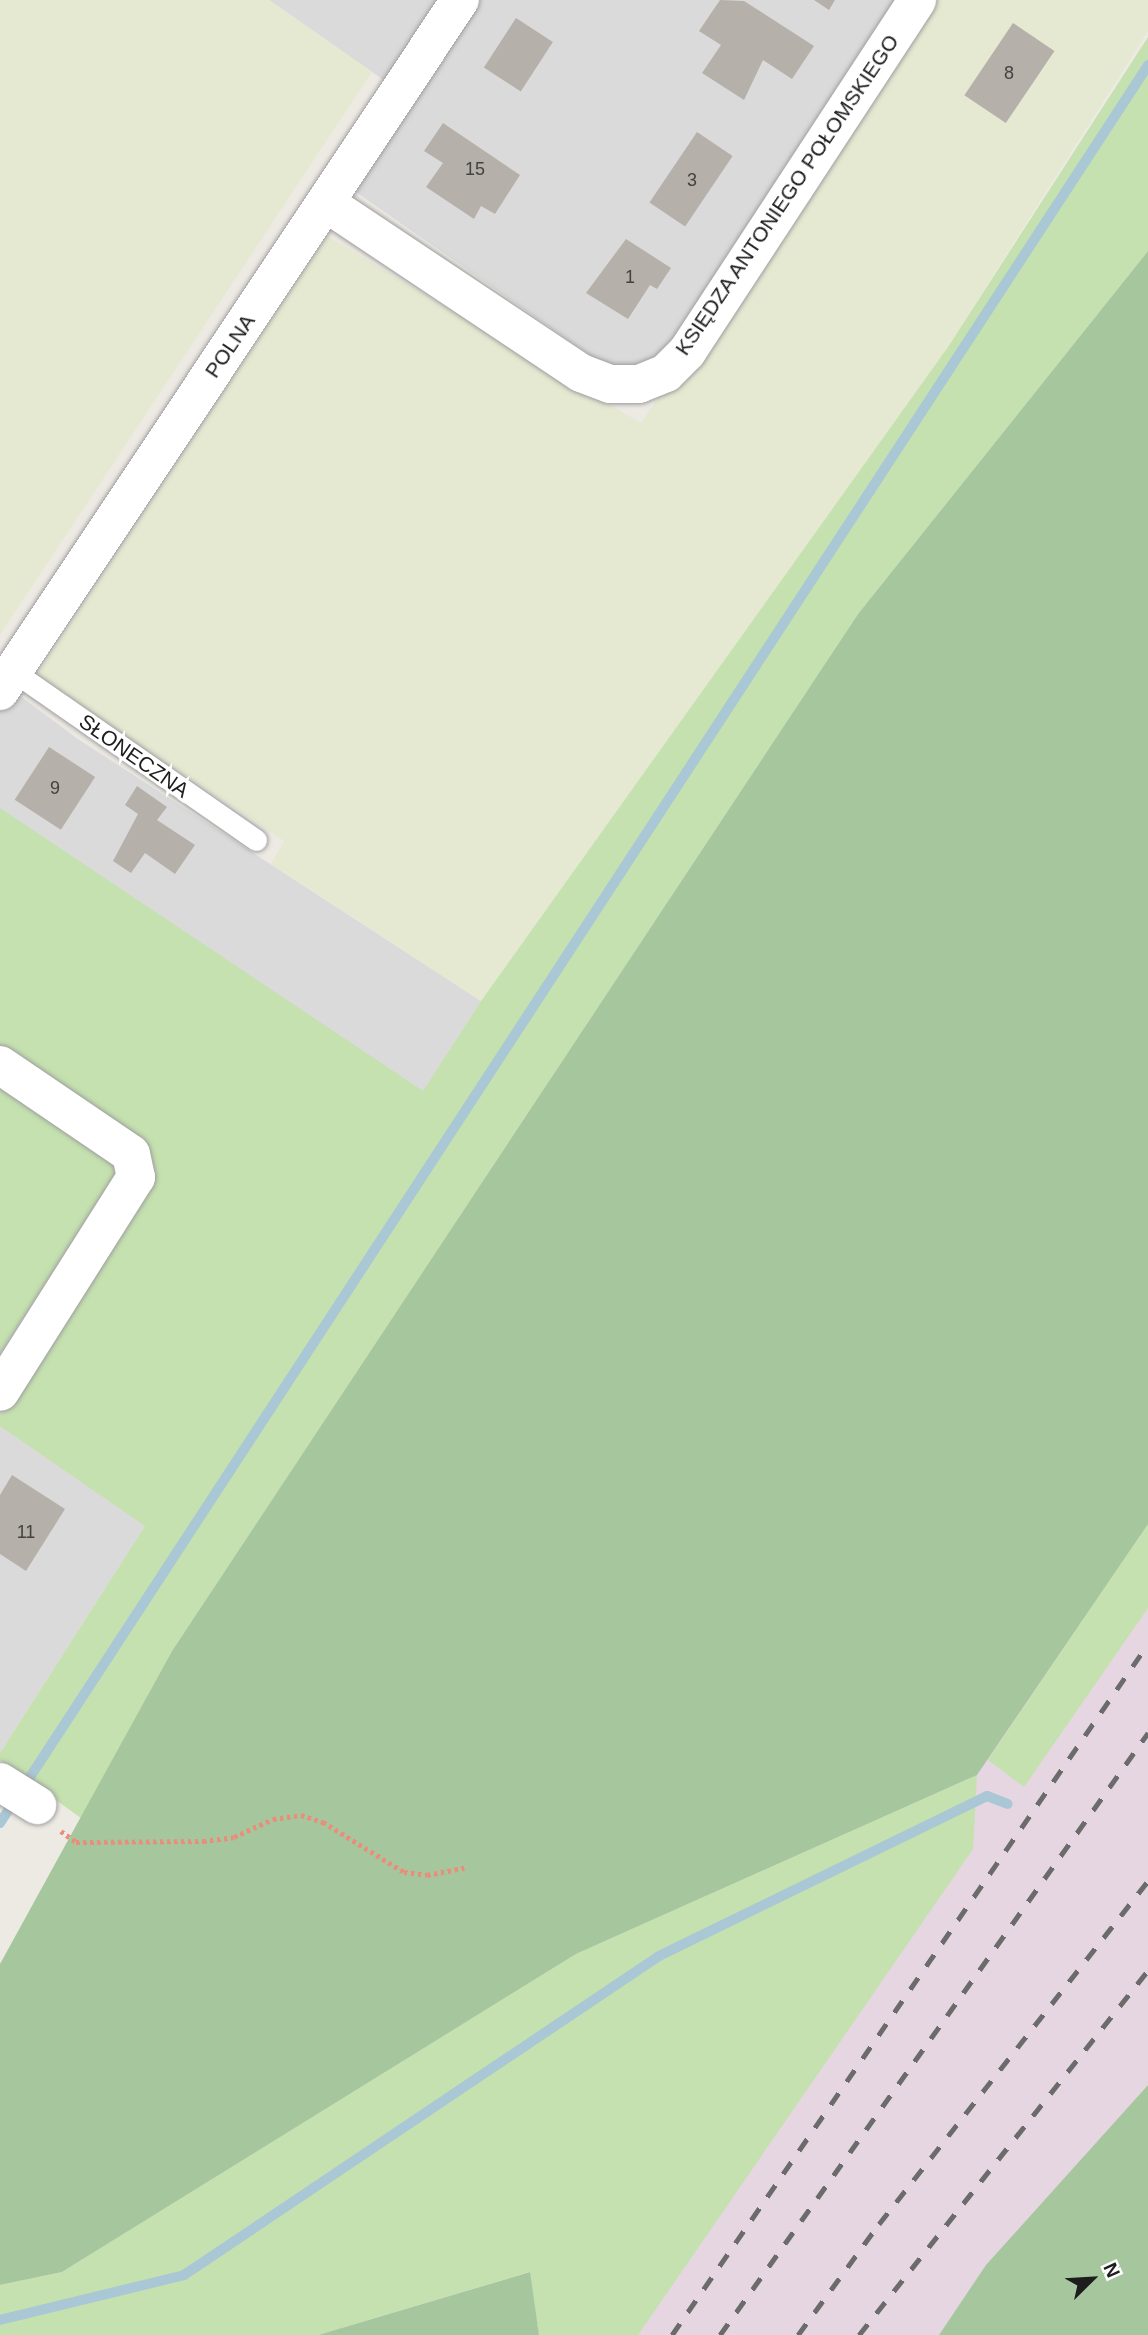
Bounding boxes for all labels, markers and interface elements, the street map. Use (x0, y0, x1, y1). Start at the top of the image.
street label: KSIĘDZA ANTONIEGO POŁOMSKIEGO (669, 29, 905, 361)
house number: 8 (1004, 62, 1014, 84)
house number: 15 (465, 158, 485, 180)
house number: 3 (687, 169, 697, 191)
house number: 1 (625, 266, 635, 288)
street label: POLNA (200, 309, 260, 383)
street label: SŁONECZNA (74, 709, 194, 803)
house number: 9 (50, 777, 60, 799)
house number: 11 (17, 1521, 35, 1543)
north arrow (1057, 2244, 1127, 2314)
text: N (1099, 2260, 1124, 2281)

